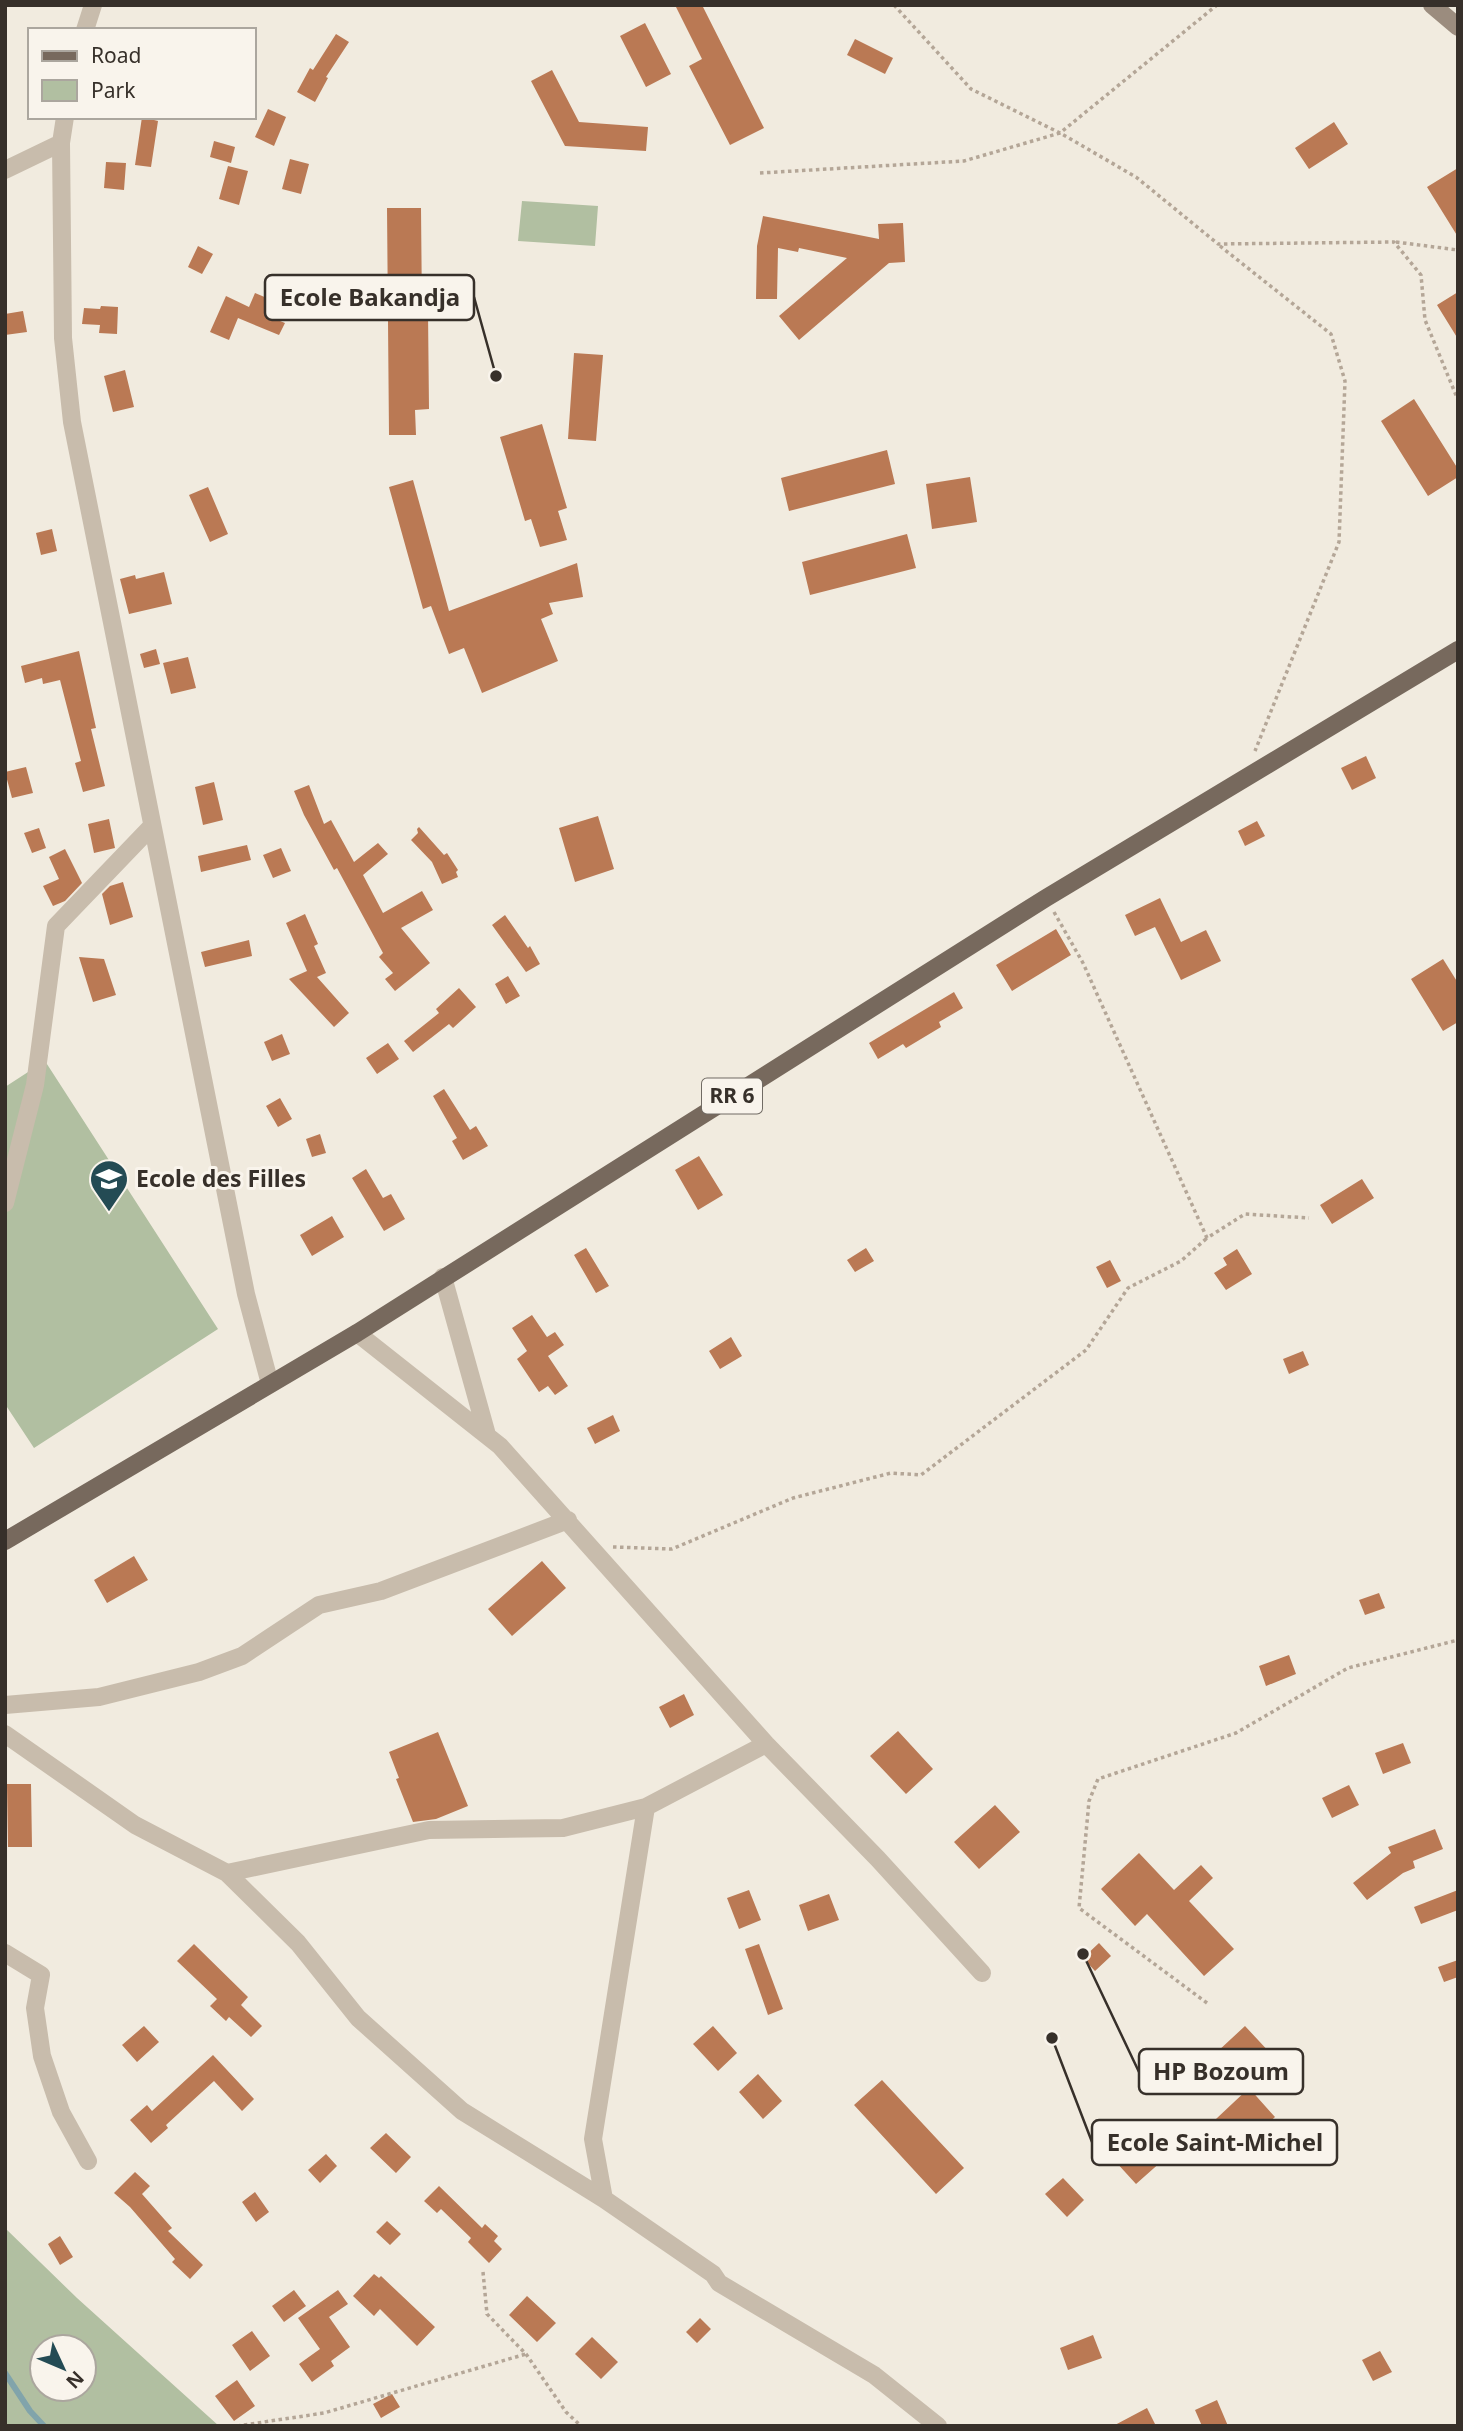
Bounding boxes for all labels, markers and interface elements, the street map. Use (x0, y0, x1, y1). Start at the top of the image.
legend (28, 28, 256, 119)
text: Road (91, 41, 141, 69)
text: Park (91, 76, 136, 104)
callout: Ecole Bakandja (265, 275, 474, 320)
text: Ecole Bakandja (280, 280, 460, 313)
road number: RR 6 (702, 1078, 762, 1114)
school or university icon: Ecole des Filles (88, 1158, 130, 1213)
place label: Ecole des Filles (136, 1162, 306, 1194)
callout: HP Bozoum (1139, 2049, 1303, 2094)
text: HP Bozoum (1153, 2054, 1289, 2087)
callout: Ecole Saint-Michel (1092, 2120, 1337, 2165)
text: Ecole Saint-Michel (1107, 2125, 1323, 2158)
north arrow (28, 2333, 98, 2403)
text: N (61, 2365, 90, 2394)

